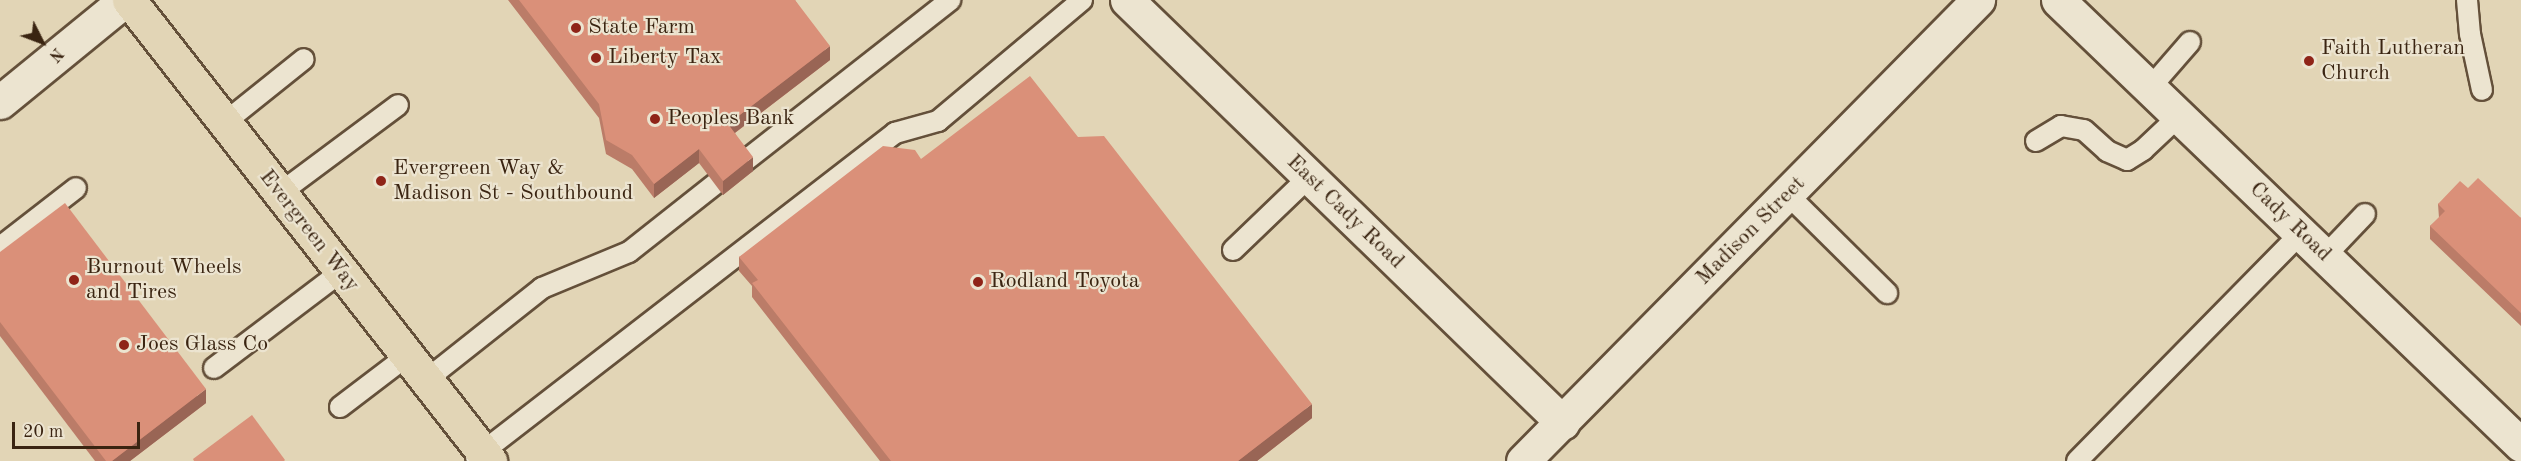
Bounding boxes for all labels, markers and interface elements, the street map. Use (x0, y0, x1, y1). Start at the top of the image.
north arrow (12, 12, 72, 72)
place label: State Farm (588, 15, 695, 41)
marker: State Farm (569, 21, 583, 35)
place label: Faith Lutheran Church (2321, 35, 2465, 86)
text: N (45, 44, 65, 64)
place label: Liberty Tax (608, 45, 721, 71)
marker: Liberty Tax (589, 51, 603, 65)
marker: Faith Lutheran Church (2302, 54, 2316, 68)
place label: Peoples Bank (667, 106, 794, 132)
marker: Peoples Bank (648, 112, 662, 126)
street label: East Cady Road (1281, 149, 1409, 275)
place label: Evergreen Way & Madison St - Southbound (393, 155, 633, 206)
street label: Evergreen Way (253, 165, 365, 297)
street label: Madison Street (1691, 171, 1811, 291)
marker: Evergreen Way & Madison St - Southbound (374, 174, 388, 188)
street label: Cady Road (2243, 176, 2337, 268)
place label: Burnout Wheels and Tires (86, 254, 242, 306)
place label: Rodland Toyota (990, 269, 1140, 295)
marker: Burnout Wheels and Tires (67, 273, 81, 287)
marker: Rodland Toyota (971, 275, 985, 289)
place label: Joes Glass Co (136, 332, 268, 358)
marker: Joes Glass Co (117, 338, 131, 352)
scale bar (15, 410, 142, 448)
text: 20 m (23, 423, 63, 441)

